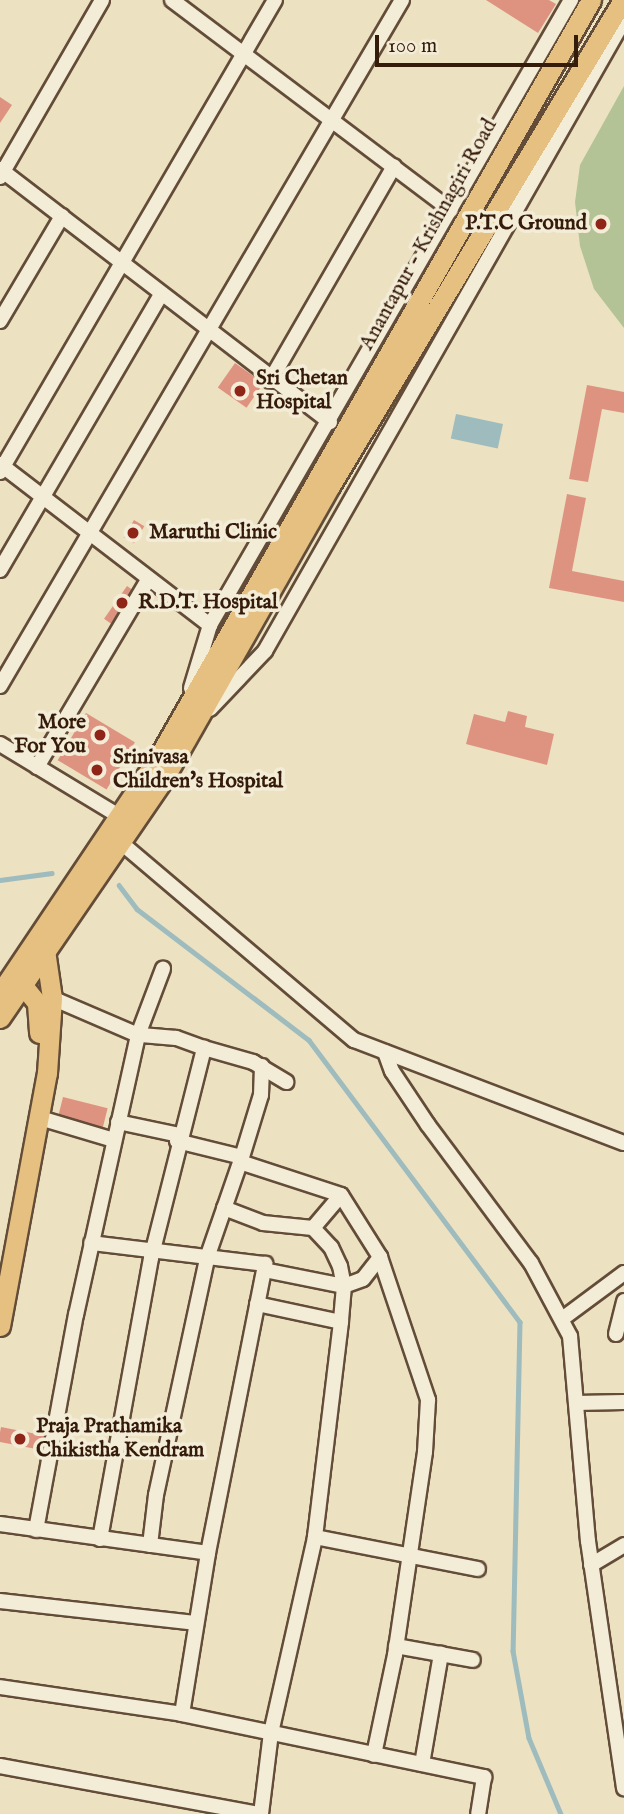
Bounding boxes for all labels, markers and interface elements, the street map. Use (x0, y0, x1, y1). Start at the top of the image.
scale bar (379, 21, 582, 65)
text: 100 m (388, 33, 437, 60)
street label: Anantapur - Krishnagiri Road (355, 115, 503, 355)
place label: P.T.C Ground (465, 211, 587, 237)
marker: P.T.C Ground (593, 216, 609, 232)
place label: Sri Chetan Hospital (256, 366, 348, 416)
marker: Sri Chetan Hospital (230, 381, 250, 401)
place label: Maruthi Clinic (149, 520, 277, 546)
marker: Maruthi Clinic (123, 523, 143, 543)
place label: R.D.T. Hospital (138, 590, 278, 616)
marker: R.D.T. Hospital (112, 593, 132, 613)
place label: More For You (14, 710, 86, 760)
marker: More For You (92, 727, 108, 743)
place label: Srinivasa Children's Hospital (113, 745, 283, 795)
marker: Srinivasa Children's Hospital (87, 760, 107, 780)
place label: Praja Prathamika Chikistha Kendram (36, 1414, 204, 1464)
marker: Praja Prathamika Chikistha Kendram (10, 1429, 30, 1449)

